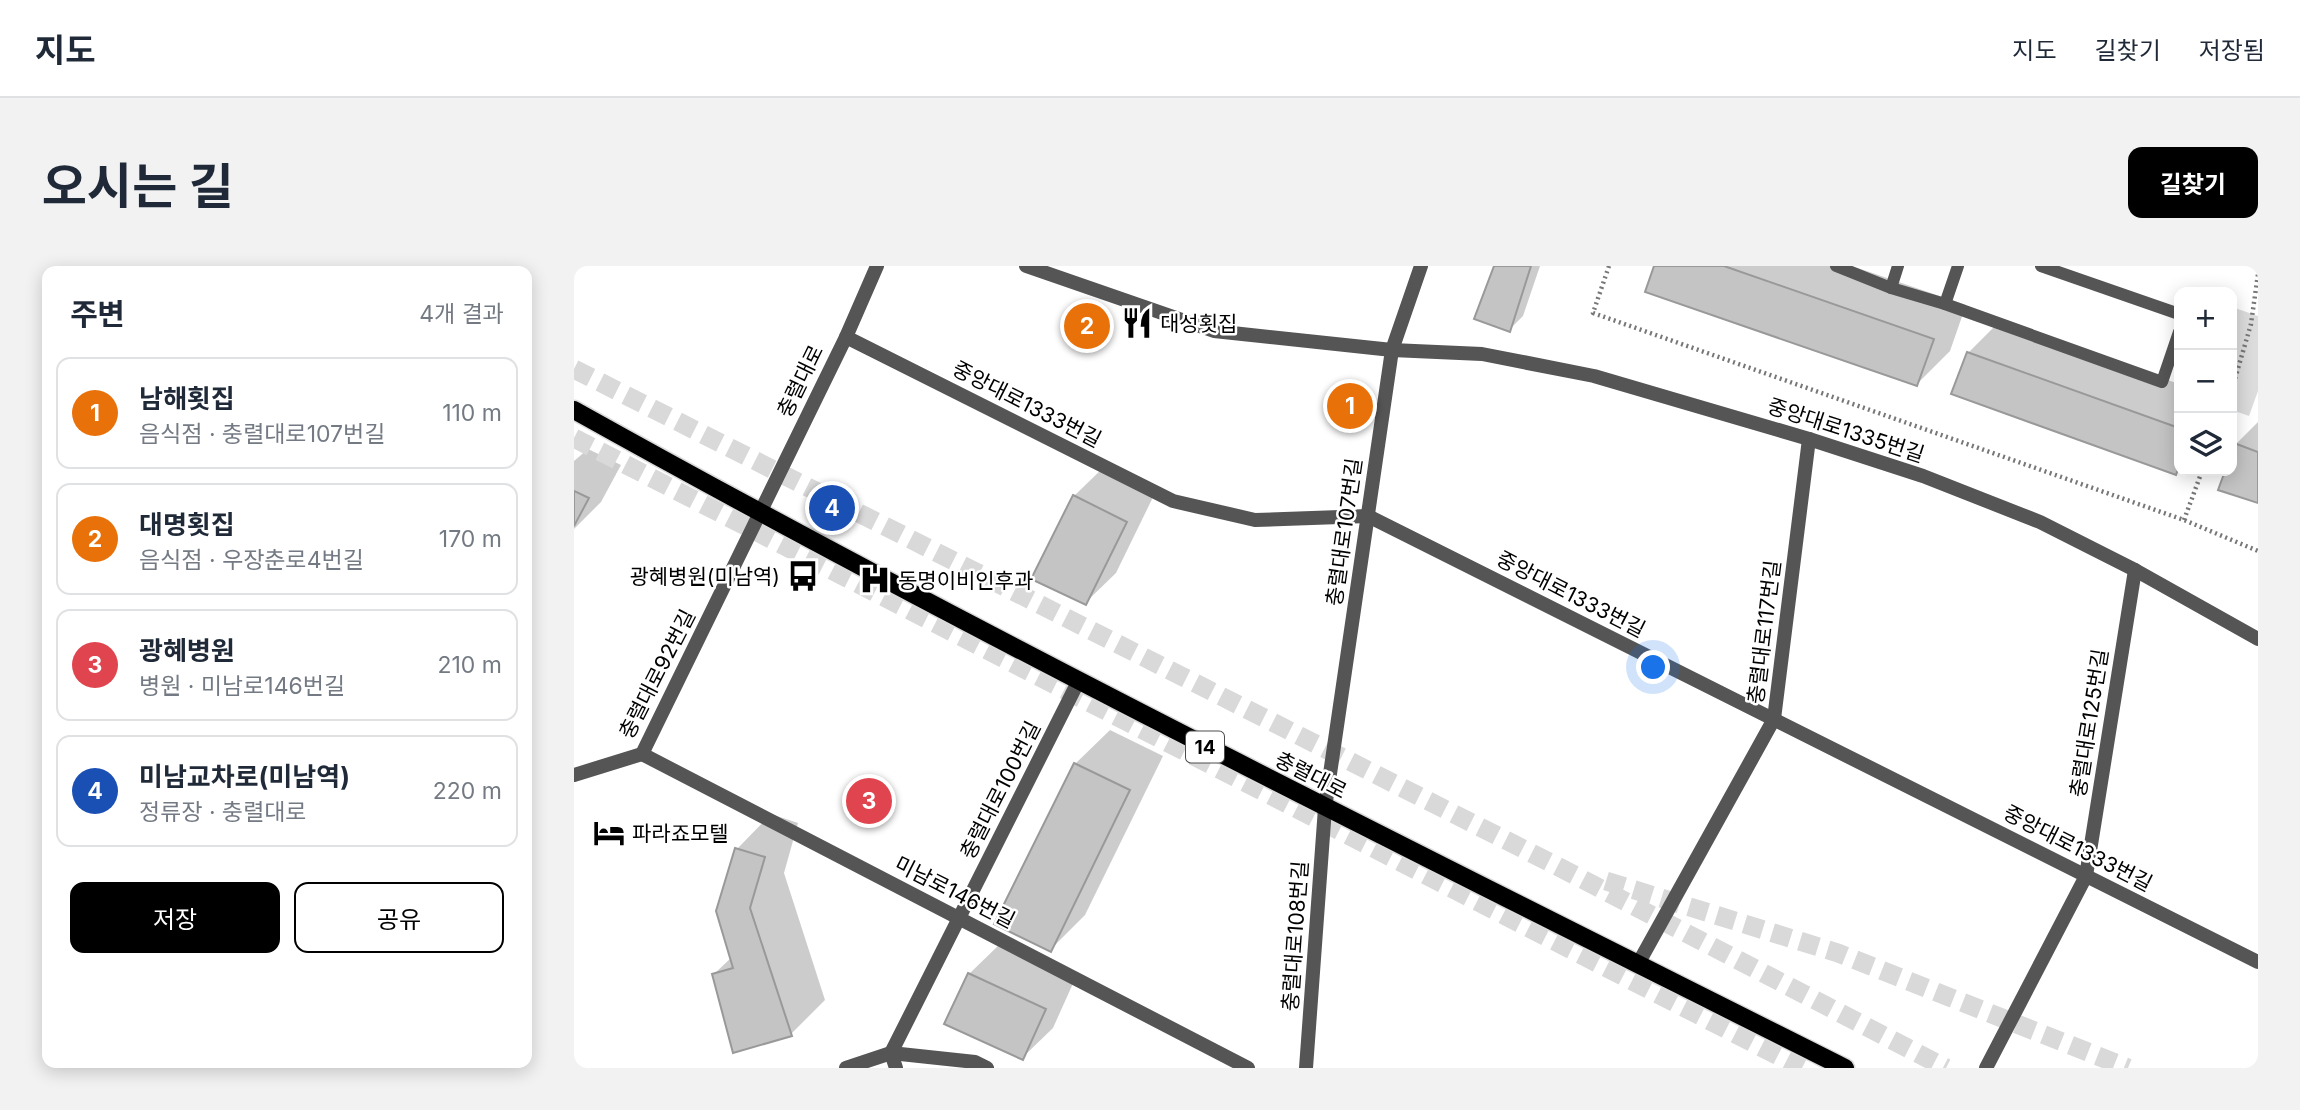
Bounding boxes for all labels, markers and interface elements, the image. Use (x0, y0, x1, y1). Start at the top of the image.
text: 지도 (35, 30, 96, 70)
text: 지도 (2012, 36, 2057, 65)
text: 길찾기 (2095, 36, 2161, 65)
text: 저장됨 (2199, 36, 2265, 65)
button: 길찾기 (2128, 147, 2258, 218)
text: 오시는 길 (42, 157, 234, 216)
map controls (2174, 287, 2237, 476)
button: + (2174, 287, 2237, 350)
text: 주변 (70, 296, 125, 332)
text: 4개 결과 (419, 300, 504, 328)
pin: 2 (1064, 300, 1110, 352)
restaurant icon: 대성횟집 (1120, 306, 1154, 340)
place label: 대성횟집 (1160, 311, 1237, 336)
street label: 충렬대로 (772, 341, 828, 421)
button: − (2174, 350, 2237, 413)
street label: 중앙대로1333번길 (949, 356, 1105, 452)
pin: 1 (1327, 380, 1373, 432)
text: 남해횟집 (139, 383, 235, 414)
street label: 중앙대로1335번길 (1765, 393, 1927, 467)
text: 1 (90, 399, 100, 427)
text: 110 m (442, 399, 502, 427)
button: layers (2174, 413, 2237, 476)
text: 음식점 · 충렬대로107번길 (139, 420, 385, 448)
street label: 충렬대로107번길 (1321, 456, 1367, 608)
pin: 4 (809, 482, 855, 534)
text: 대명횟집 (139, 509, 235, 540)
text: 2 (88, 525, 102, 553)
text: 170 m (439, 525, 502, 553)
text: 음식점 · 우장춘로4번길 (139, 546, 364, 574)
street label: 중앙대로1333번길 (1493, 546, 1649, 642)
bus stop icon: 광혜병원(미남역) (786, 559, 820, 593)
street label: 충렬대로117번길 (1743, 559, 1785, 705)
hospital icon: 동명이비인후과 (858, 563, 892, 597)
place label: 광혜병원(미남역) (629, 564, 780, 589)
place label: 동명이비인후과 (898, 568, 1033, 593)
street label: 충렬대로92번길 (614, 605, 700, 743)
text: 광혜병원 (139, 635, 235, 666)
street label: 충렬대로125번길 (2065, 647, 2113, 799)
your location (1636, 650, 1670, 684)
text: 3 (88, 651, 102, 679)
text: 210 m (437, 651, 502, 679)
text: 병원 · 미남로146번길 (139, 672, 345, 700)
street label: 충렬대로100번길 (955, 717, 1045, 863)
road number: 14 (1186, 732, 1224, 762)
street label: 충렬대로 (1271, 746, 1351, 804)
text: 미남교차로(미남역) (139, 761, 350, 792)
pin: 3 (846, 775, 892, 827)
text: 4 (87, 777, 103, 805)
text: 220 m (433, 777, 502, 805)
text: 정류장 · 충렬대로 (139, 798, 307, 826)
street label: 중앙대로1333번길 (2000, 800, 2156, 896)
hotel icon: 파라죠모텔 (592, 816, 626, 850)
place label: 파라죠모텔 (632, 821, 729, 846)
street label: 미남로146번길 (891, 851, 1019, 933)
street label: 충렬대로108번길 (1277, 860, 1313, 1012)
button: 저장 (70, 882, 280, 953)
button: 공유 (294, 882, 504, 953)

